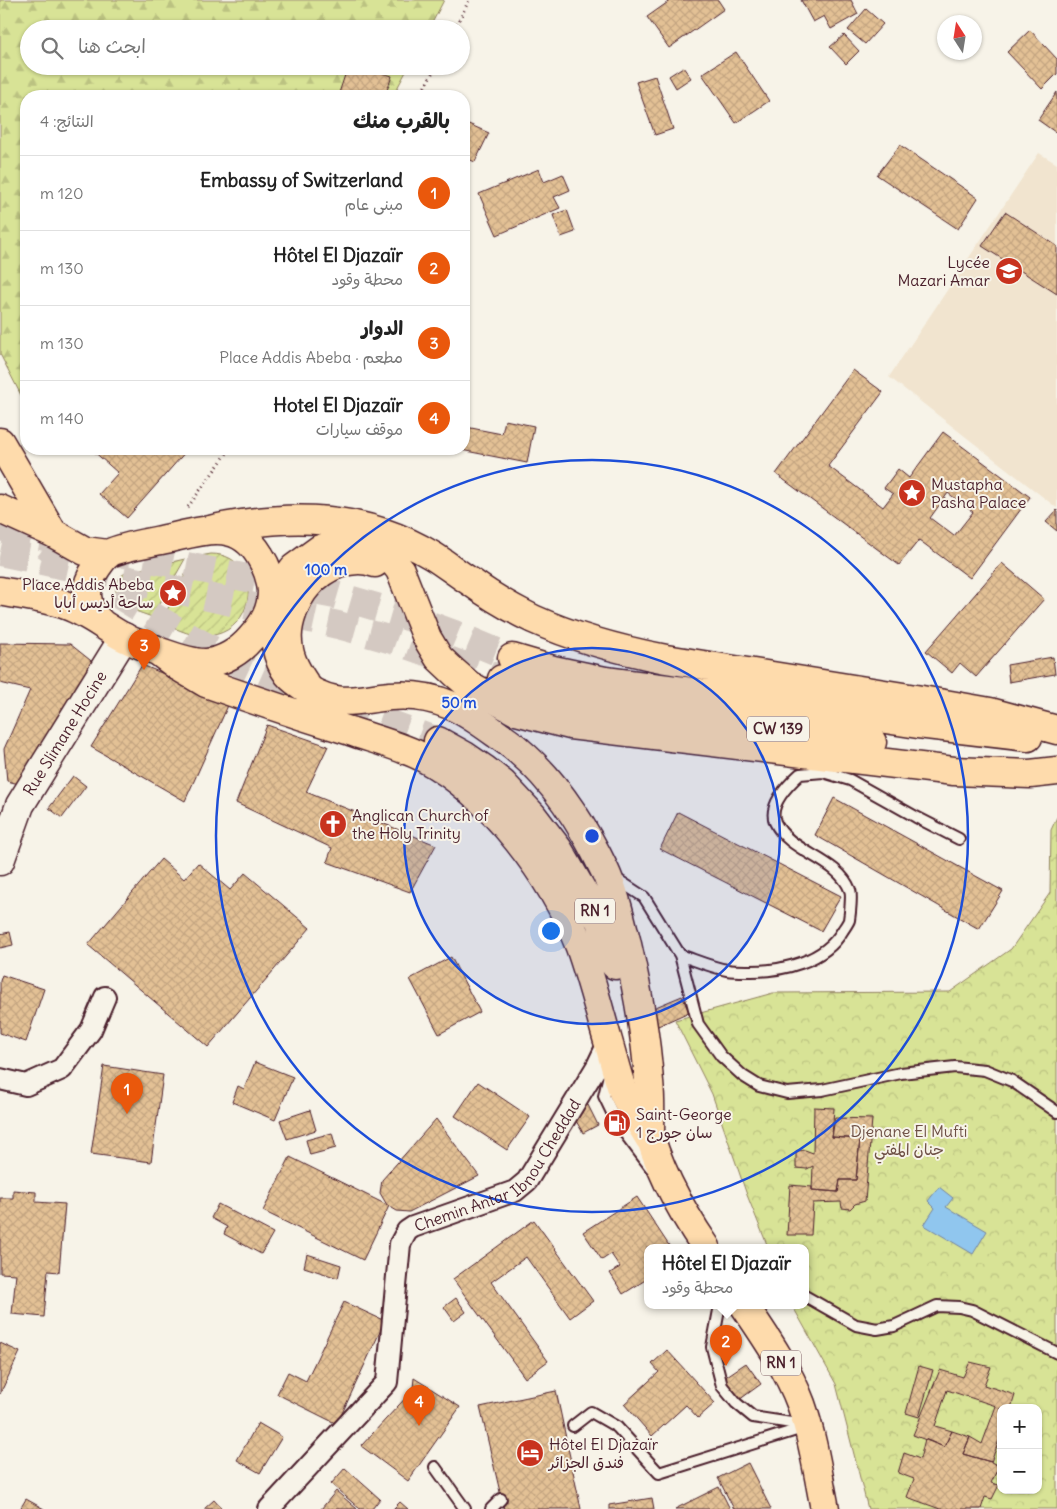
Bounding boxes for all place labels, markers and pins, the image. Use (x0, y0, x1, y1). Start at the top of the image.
place label: Lycée Mazari Amar (897, 252, 990, 290)
school or university icon: Lycée Mazari Amar (994, 256, 1024, 286)
place label: Mustapha Pasha Palace (931, 474, 1026, 512)
place icon: Mustapha Pasha Palace (897, 478, 927, 508)
place label: Place Addis Abeba ساحة أديس أبابا (22, 574, 154, 612)
place icon: Place Addis Abeba ساحة أديس أبابا (158, 578, 188, 608)
pin: 3 (128, 629, 160, 670)
place label: Anglican Church of the Holy Trinity (352, 805, 489, 843)
church icon: Anglican Church of the Holy Trinity (318, 809, 348, 839)
centre of rings (583, 827, 601, 845)
pin: 1 (111, 1073, 143, 1114)
place label: Saint-George 1 سان جورج (636, 1104, 732, 1143)
fuel station icon: Saint-George 1 سان جورج (602, 1108, 632, 1138)
pin: 2 (710, 1325, 742, 1366)
pin: 4 (403, 1385, 435, 1426)
place label: Hôtel El Djazaïr فندق الجزائر (547, 1434, 659, 1472)
hotel icon: Hôtel El Djazaïr فندق الجزائر (515, 1438, 545, 1468)

